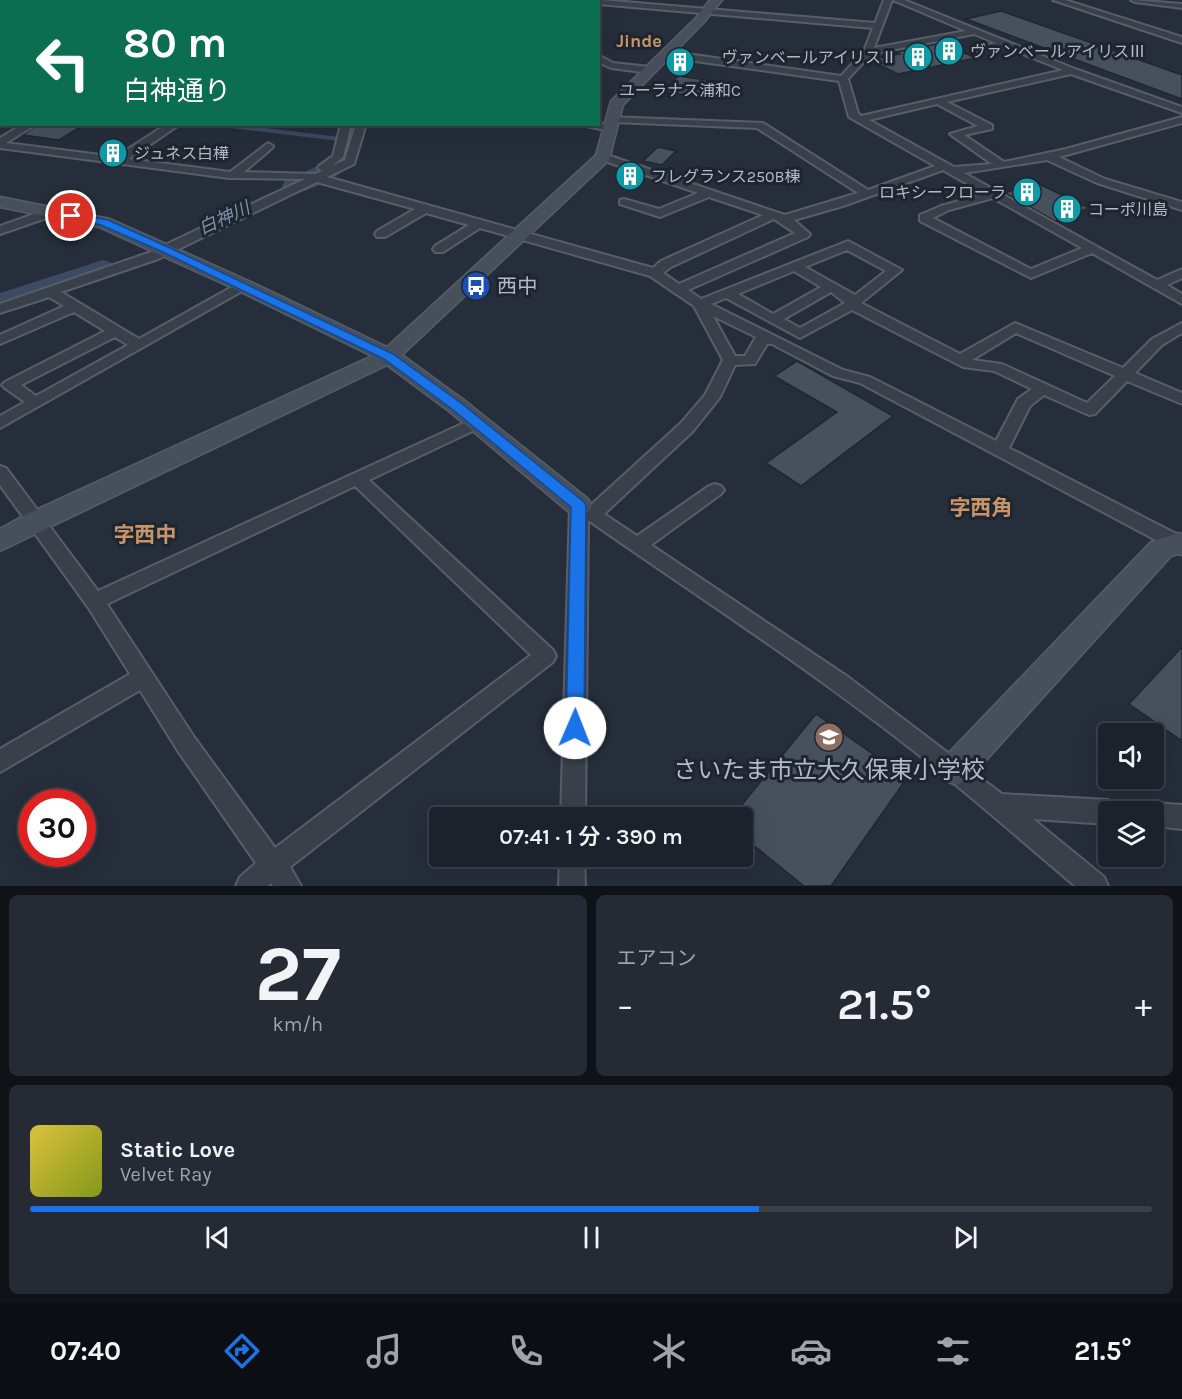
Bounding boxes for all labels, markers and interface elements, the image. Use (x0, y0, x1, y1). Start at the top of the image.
text: 80 m (123, 18, 227, 68)
icon: left (24, 24, 102, 102)
district label: Jinde (616, 30, 662, 52)
building icon: ヴァンベールアイリスⅢ (933, 35, 965, 67)
building icon: ヴァンベールアイリスⅡ (902, 41, 934, 73)
place label: ヴァンベールアイリスⅢ (970, 42, 1145, 61)
building icon: ユーラナス浦和C (664, 46, 696, 78)
place label: ヴァンベールアイリスⅡ (722, 48, 897, 67)
text: 白神通り (123, 75, 231, 107)
place label: ユーラナス浦和C (619, 81, 741, 100)
building icon: ジュネス白樺 (97, 137, 129, 169)
place label: ジュネス白樺 (134, 144, 229, 163)
building icon: フレグランス250B棟 (614, 160, 646, 192)
place label: フレグランス250B棟 (651, 167, 800, 186)
building icon: ロキシーフローラ (1011, 176, 1043, 208)
place label: ロキシーフローラ (879, 183, 1006, 202)
pin (45, 190, 96, 241)
building icon: コーポ川島 (1051, 193, 1083, 225)
water label: 白神川 (195, 196, 255, 239)
icon: arrive (54, 199, 87, 232)
place label: コーポ川島 (1088, 200, 1168, 219)
bus stop icon: 西中 (460, 270, 492, 302)
place label: 西中 (497, 275, 537, 298)
district label: 字西角 (950, 496, 1013, 520)
district label: 字西中 (114, 523, 177, 547)
position arrow (543, 696, 607, 760)
school or university icon: さいたま市立大久保東小学校 (813, 721, 845, 753)
map controls (1098, 723, 1164, 867)
button: sound (1098, 723, 1164, 789)
place label: さいたま市立大久保東小学校 (673, 756, 985, 784)
speed limit sign: 30 (18, 789, 96, 867)
button: layers (1098, 801, 1164, 867)
text: 07:41 · 1 分 · 390 m (499, 824, 683, 850)
text: 27 (255, 928, 341, 1020)
text: エアコン (617, 947, 697, 970)
text: 21.5° (837, 978, 932, 1030)
text: − (617, 986, 634, 1024)
text: + (1135, 986, 1152, 1024)
text: km/h (272, 1013, 323, 1036)
text: Static Love (120, 1137, 235, 1163)
text: Velvet Ray (120, 1163, 212, 1186)
icon: previous (201, 1221, 234, 1254)
icon: pause (575, 1221, 608, 1254)
icon: next (949, 1221, 982, 1254)
icon: directions (221, 1330, 263, 1372)
icon: music (363, 1330, 405, 1372)
icon: phone (505, 1330, 547, 1372)
icon: climate (648, 1330, 690, 1372)
icon: car (790, 1330, 832, 1372)
icon: filters (932, 1330, 974, 1372)
text: 07:40 (50, 1335, 121, 1367)
text: 21.5° (1074, 1335, 1132, 1367)

